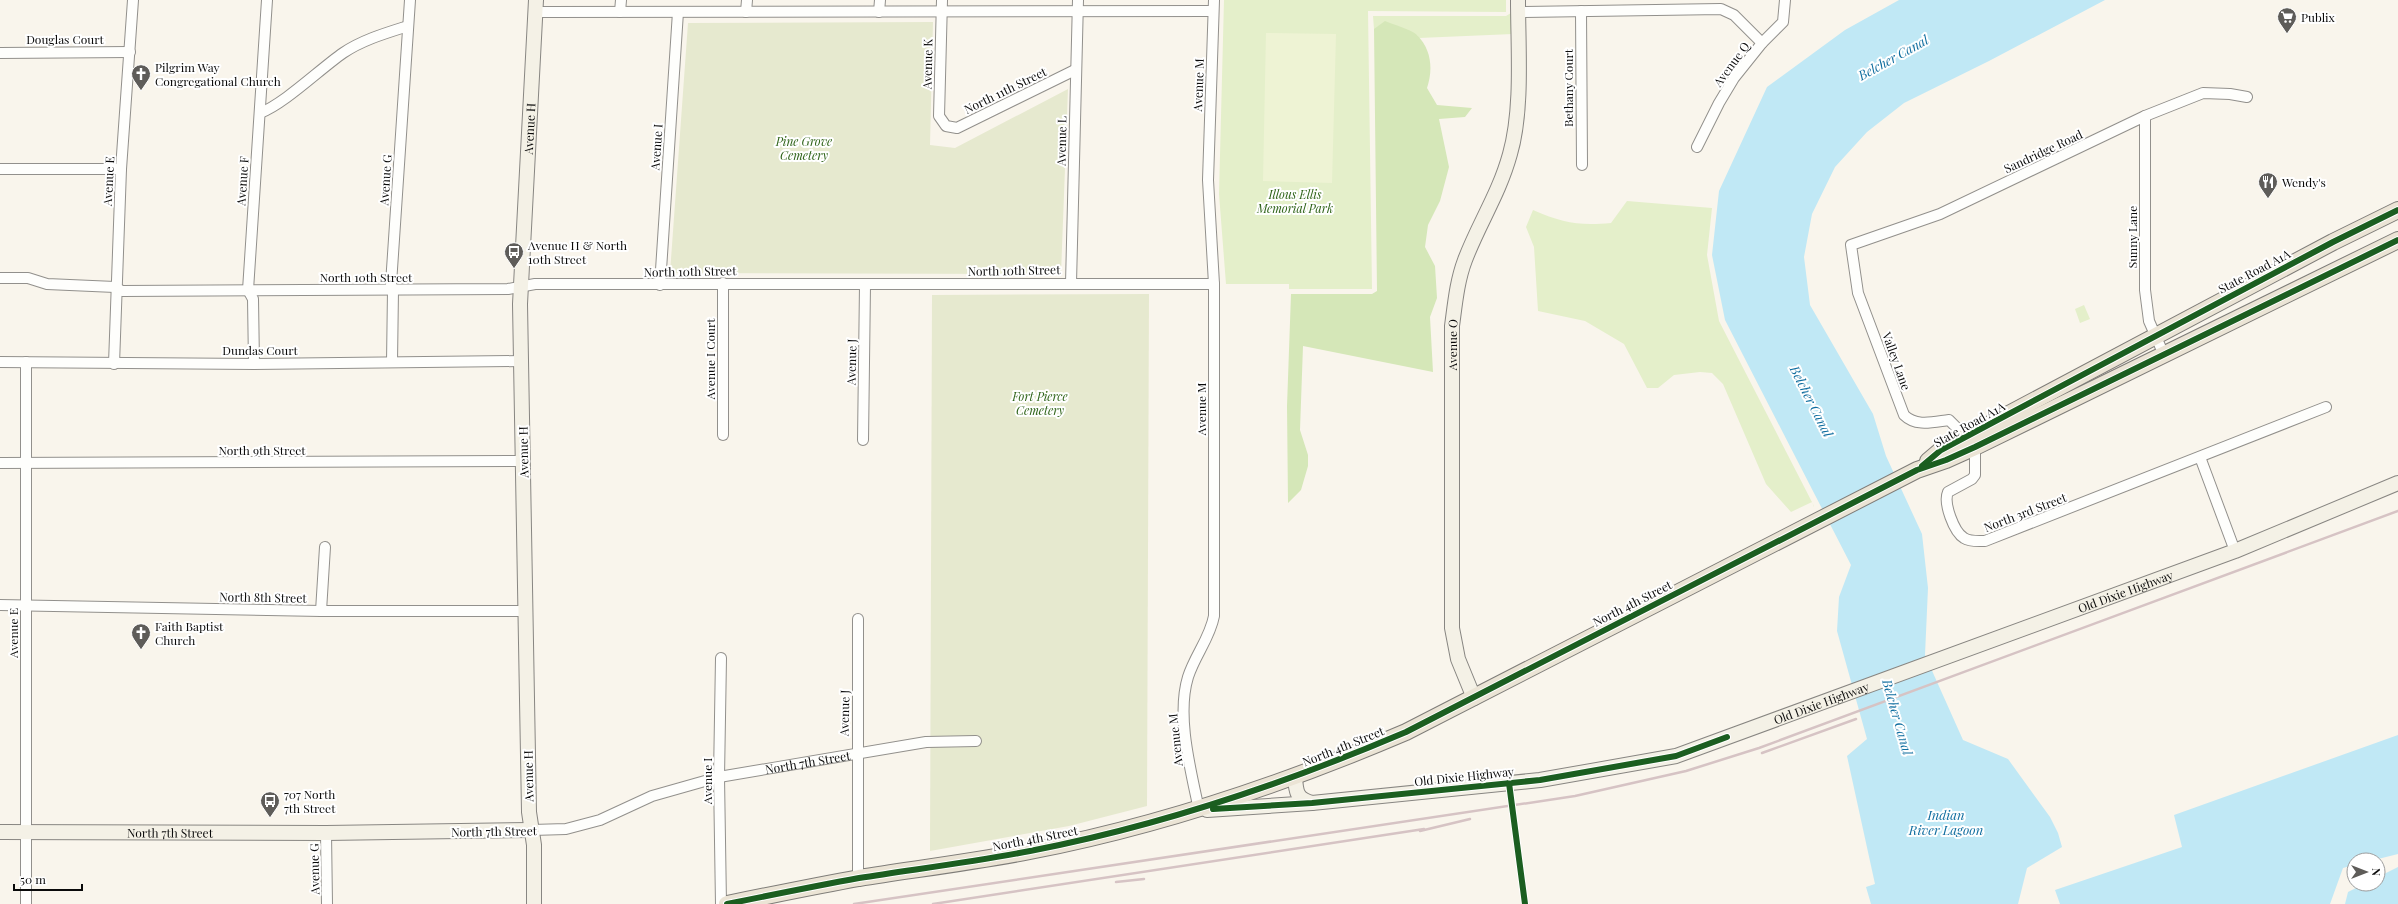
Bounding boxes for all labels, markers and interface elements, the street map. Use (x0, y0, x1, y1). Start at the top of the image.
supermarket icon: Publix (2276, 6, 2298, 34)
place label: Publix (2301, 9, 2336, 25)
water label: Belcher Canal (1854, 30, 1932, 84)
street label: Douglas Court (26, 31, 105, 47)
street label: Avenue Q (1709, 38, 1753, 90)
street label: Avenue K (919, 39, 935, 90)
street label: Bethany Court (1560, 48, 1576, 127)
street label: Avenue M (1189, 58, 1207, 113)
place label: Pilgrim Way Congregational Church (155, 59, 281, 89)
church icon: Pilgrim Way Congregational Church (130, 63, 152, 91)
street label: North 11th Street (961, 63, 1050, 117)
street label: Avenue H (520, 102, 539, 156)
street label: Avenue L (1053, 116, 1069, 167)
street label: Avenue I (646, 123, 666, 172)
street label: Sandridge Road (2001, 126, 2085, 176)
park label: Pine Grove Cemetery (775, 133, 832, 163)
street label: Avenue G (375, 153, 395, 207)
street label: Avenue E (99, 156, 117, 207)
street label: Avenue F (232, 156, 252, 207)
restaurant icon: Wendy's (2257, 171, 2279, 199)
place label: Wendy's (2281, 174, 2326, 190)
park label: Illous Ellis Memorial Park (1256, 186, 1333, 216)
street label: Sunny Lane (2124, 206, 2140, 268)
place label: Avenue H & North 10th Street (527, 237, 627, 267)
bus stop icon: Avenue H & North 10th Street (503, 241, 525, 269)
street label: State Road A1A (2215, 245, 2293, 297)
street label: North 10th Street (968, 261, 1061, 279)
street label: North 10th Street (644, 262, 737, 280)
street label: North 10th Street (320, 269, 413, 285)
street label: Avenue I Court (702, 318, 718, 401)
street label: Avenue O (1444, 318, 1461, 372)
street label: Valley Lane (1879, 329, 1915, 392)
street label: Avenue J (843, 339, 859, 386)
street label: Dundas Court (222, 342, 298, 358)
water label: Belcher Canal (1786, 362, 1838, 441)
street label: Avenue M (1193, 382, 1209, 437)
park label: Fort Pierce Cemetery (1011, 388, 1068, 418)
street label: State Road A1A (1930, 398, 2008, 450)
street label: Avenue H (515, 426, 531, 479)
street label: North 9th Street (218, 442, 306, 458)
street label: North 3rd Street (1981, 489, 2069, 535)
street label: Old Dixie Highway (2075, 566, 2175, 616)
street label: North 4th Street (1590, 576, 1675, 630)
street label: North 8th Street (219, 588, 307, 606)
street label: Avenue E (5, 608, 21, 659)
place label: Faith Baptist Church (155, 618, 224, 648)
church icon: Faith Baptist Church (130, 622, 152, 650)
water label: Belcher Canal (1879, 676, 1917, 758)
street label: Old Dixie Highway (1771, 678, 1871, 728)
street label: Avenue J (836, 690, 852, 737)
street label: Avenue M (1164, 713, 1186, 768)
street label: North 4th Street (1300, 722, 1387, 770)
street label: North 7th Street (764, 747, 852, 777)
street label: Avenue H (520, 750, 536, 803)
street label: Avenue I (699, 758, 715, 805)
street label: Old Dixie Highway (1413, 763, 1515, 789)
place label: 707 North 7th Street (284, 786, 336, 816)
bus stop icon: 707 North 7th Street (259, 790, 281, 818)
water label: Indian River Lagoon (1908, 806, 1983, 838)
street label: North 7th Street (451, 822, 538, 840)
street label: North 4th Street (991, 822, 1080, 854)
street label: North 7th Street (127, 824, 214, 841)
street label: Avenue G (306, 843, 322, 896)
north arrow (2346, 852, 2386, 892)
scale bar (14, 866, 82, 892)
text: N (2369, 868, 2384, 876)
text: 50 m (20, 871, 46, 887)

